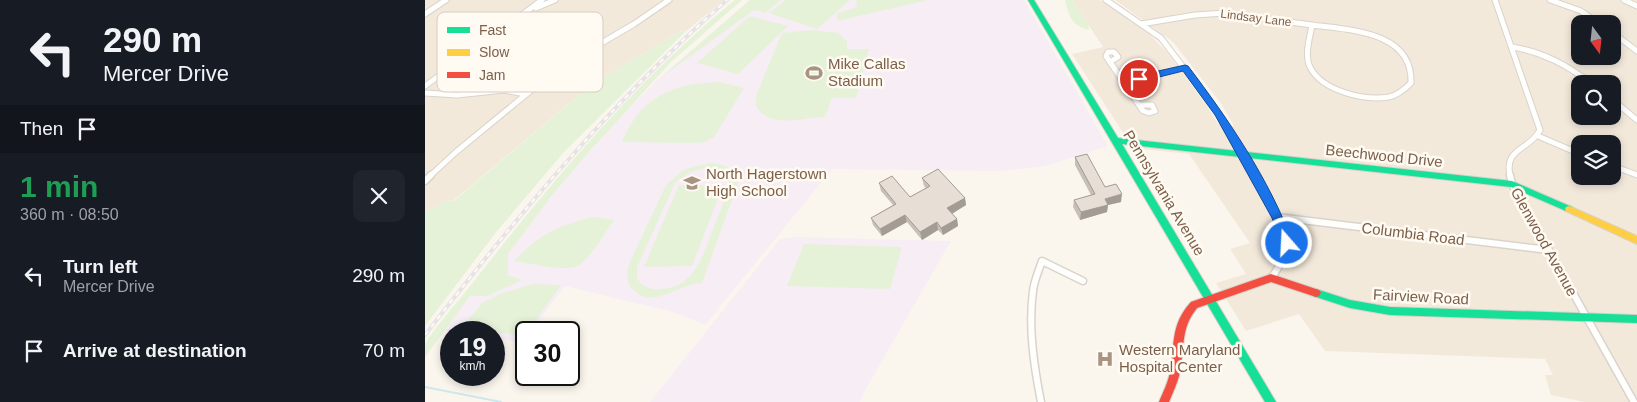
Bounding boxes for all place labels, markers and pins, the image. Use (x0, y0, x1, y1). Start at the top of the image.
place label: Mike Callas Stadium (828, 55, 906, 89)
pin (1118, 58, 1160, 100)
sports icon: Mike Callas Stadium (804, 63, 824, 83)
place label: North Hagerstown High School (706, 165, 827, 199)
school or university icon: North Hagerstown High School (682, 173, 702, 193)
place label: Western Maryland Hospital Center (1119, 341, 1240, 375)
hospital icon: Western Maryland Hospital Center (1095, 349, 1115, 369)

